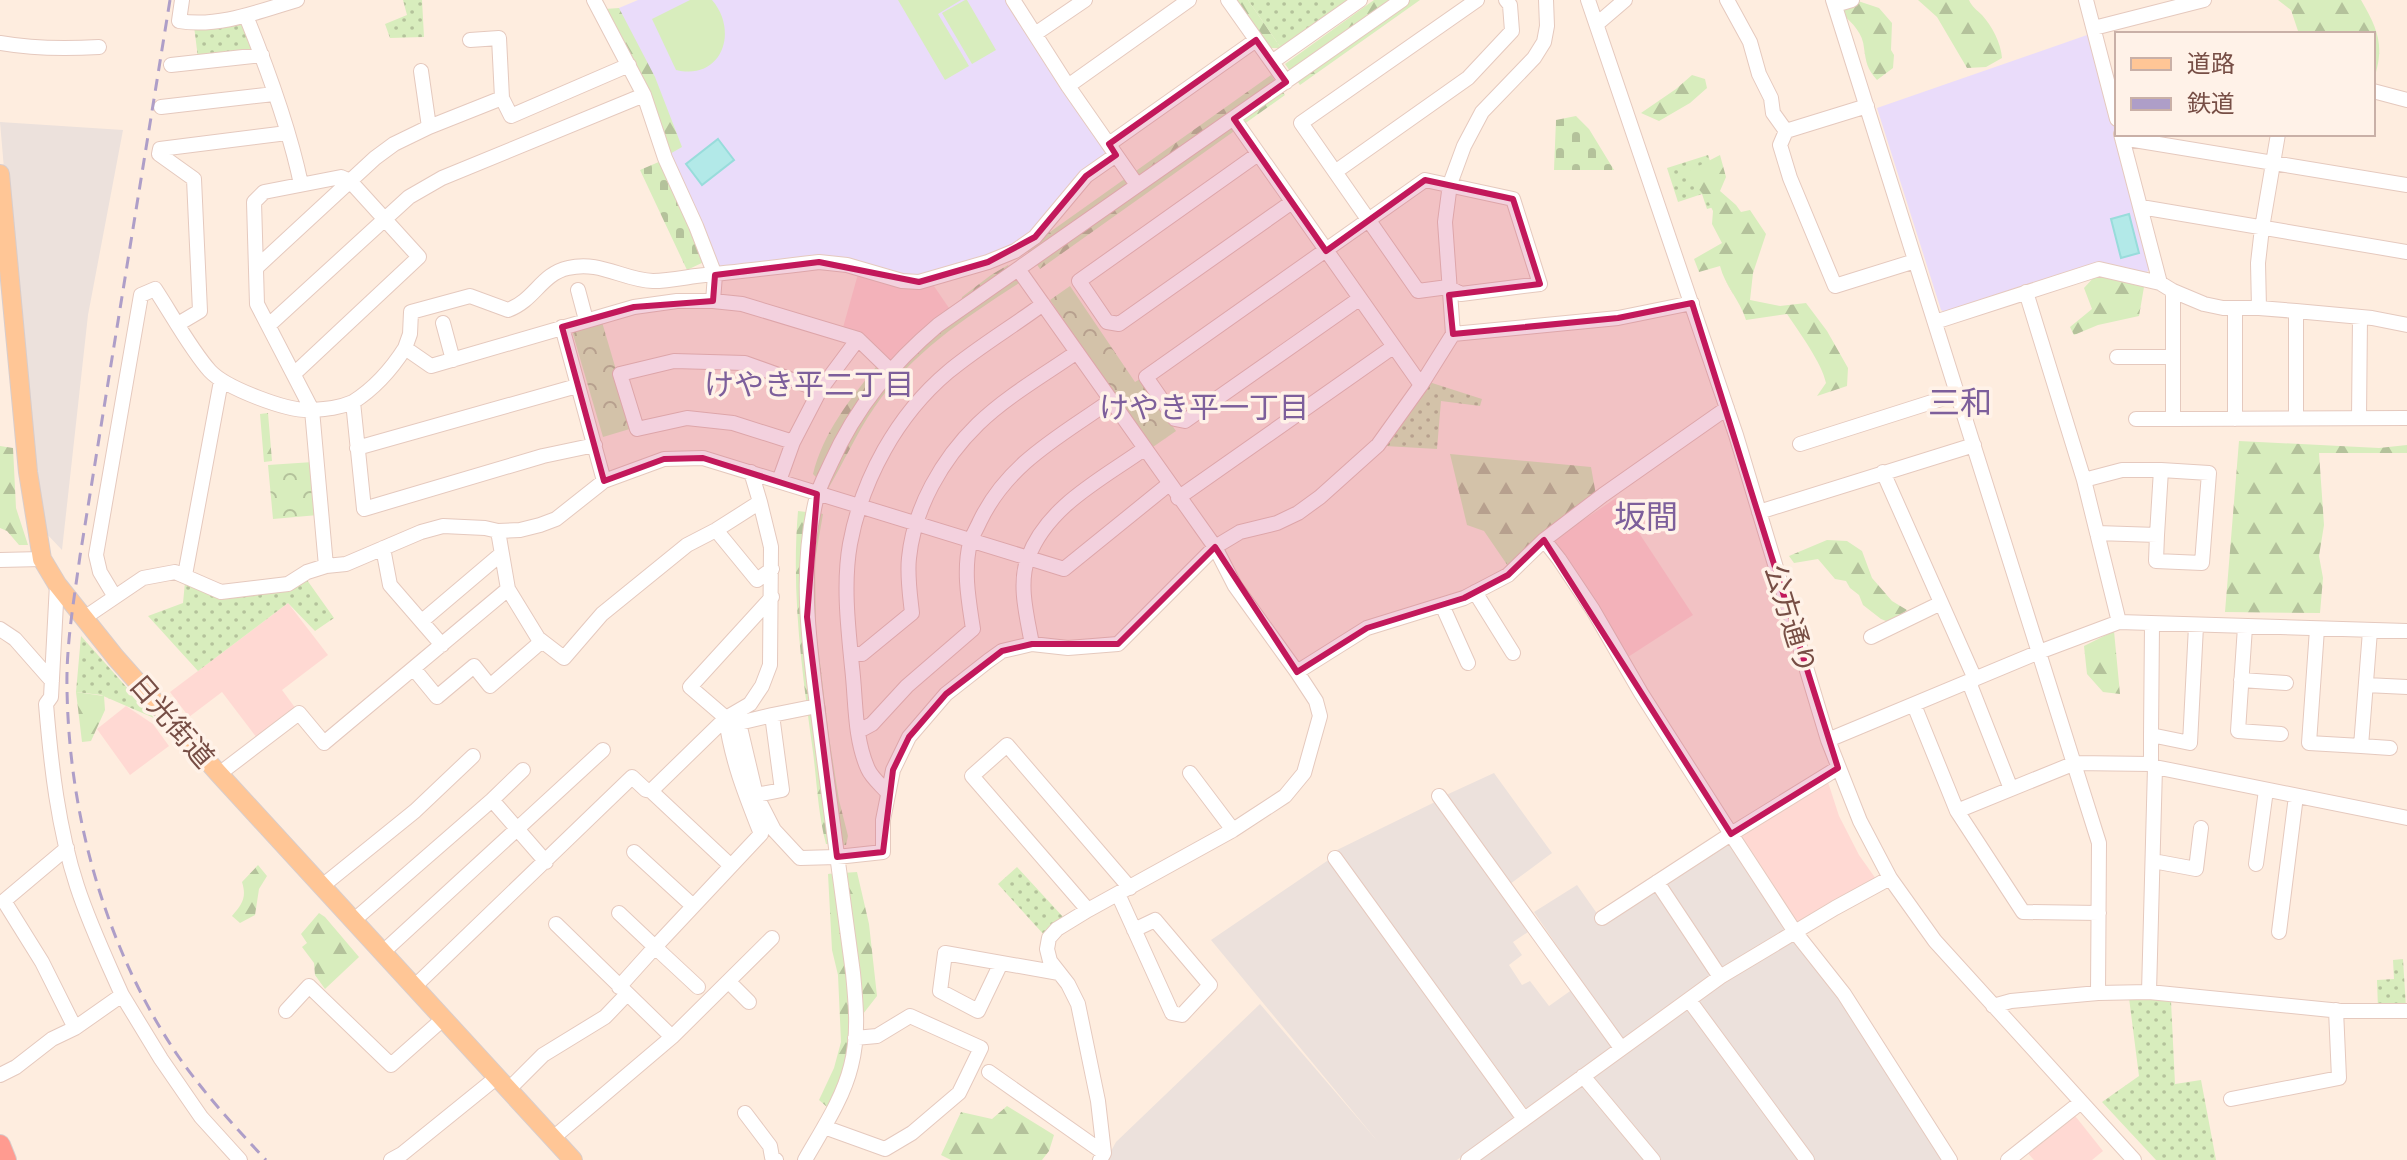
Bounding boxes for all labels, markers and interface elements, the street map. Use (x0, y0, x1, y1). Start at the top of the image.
legend (2115, 32, 2375, 136)
text: 道路 (2187, 48, 2235, 78)
text: 鉄道 (2187, 88, 2235, 118)
district label: けやき平二丁目 (704, 365, 914, 403)
district label: 三和 (1928, 382, 1992, 422)
district label: けやき平一丁目 (1099, 388, 1309, 426)
district label: 坂間 (1614, 496, 1678, 536)
street label: 公方通り (1758, 560, 1825, 678)
street label: 日光街道 (122, 667, 222, 774)

